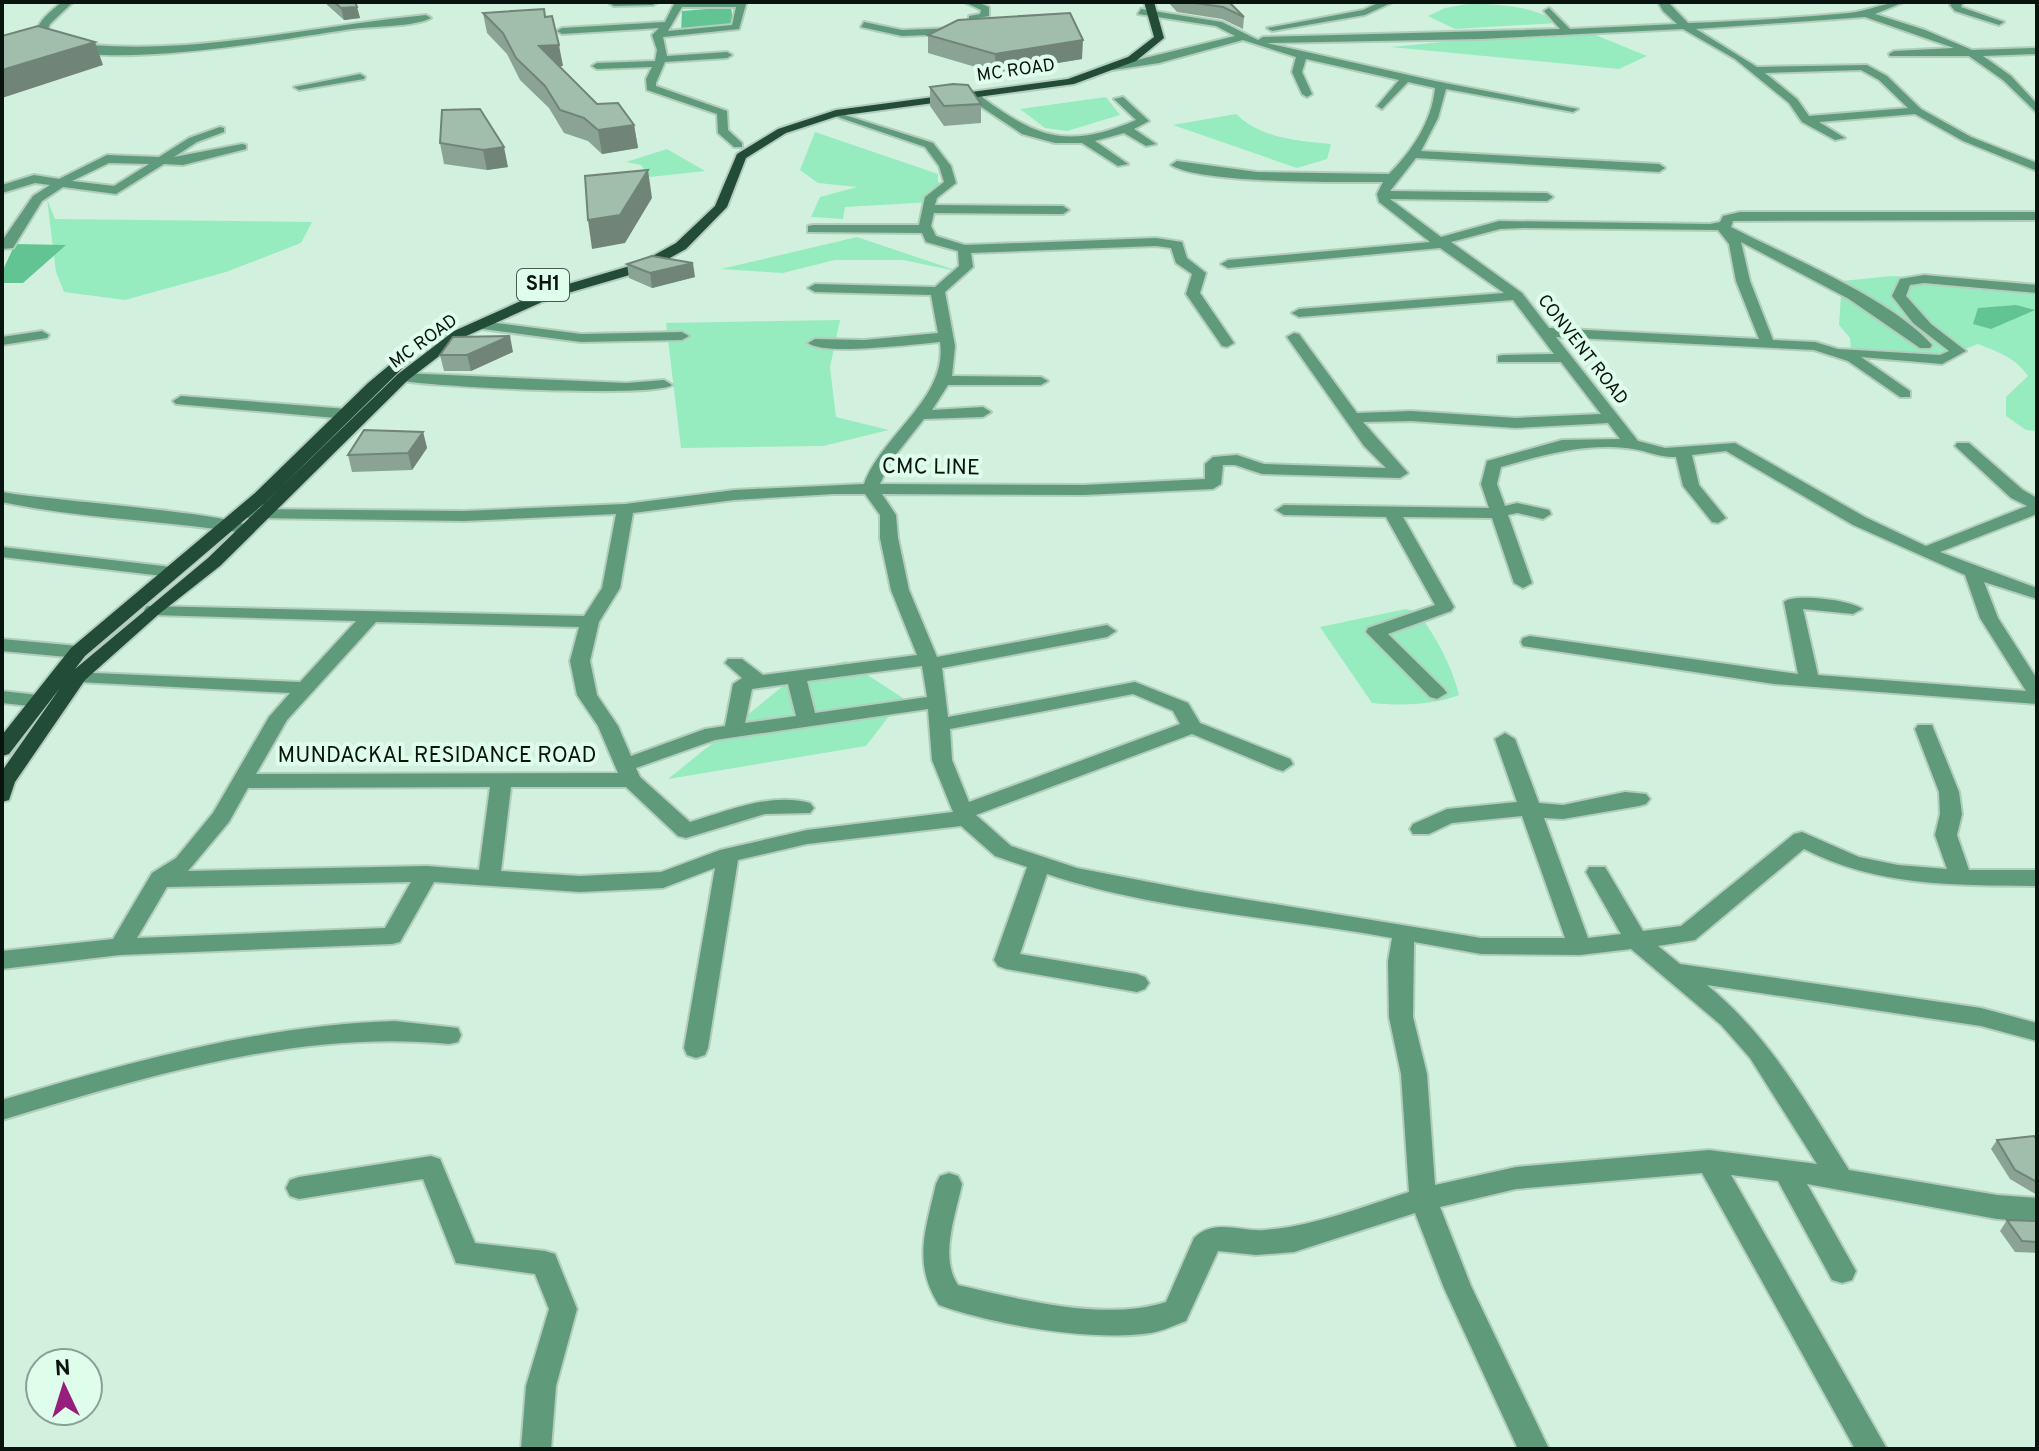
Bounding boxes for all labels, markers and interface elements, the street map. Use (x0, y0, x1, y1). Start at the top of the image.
street label: MC ROAD (975, 54, 1057, 88)
road number: SH1 (517, 269, 569, 301)
street label: CONVENT ROAD (1532, 290, 1632, 410)
street label: MC ROAD (385, 310, 463, 374)
street label: CMC LINE (882, 454, 980, 482)
street label: MUNDACKAL RESIDANCE ROAD (278, 743, 596, 770)
north arrow (24, 1347, 104, 1427)
text: N (54, 1356, 72, 1384)

